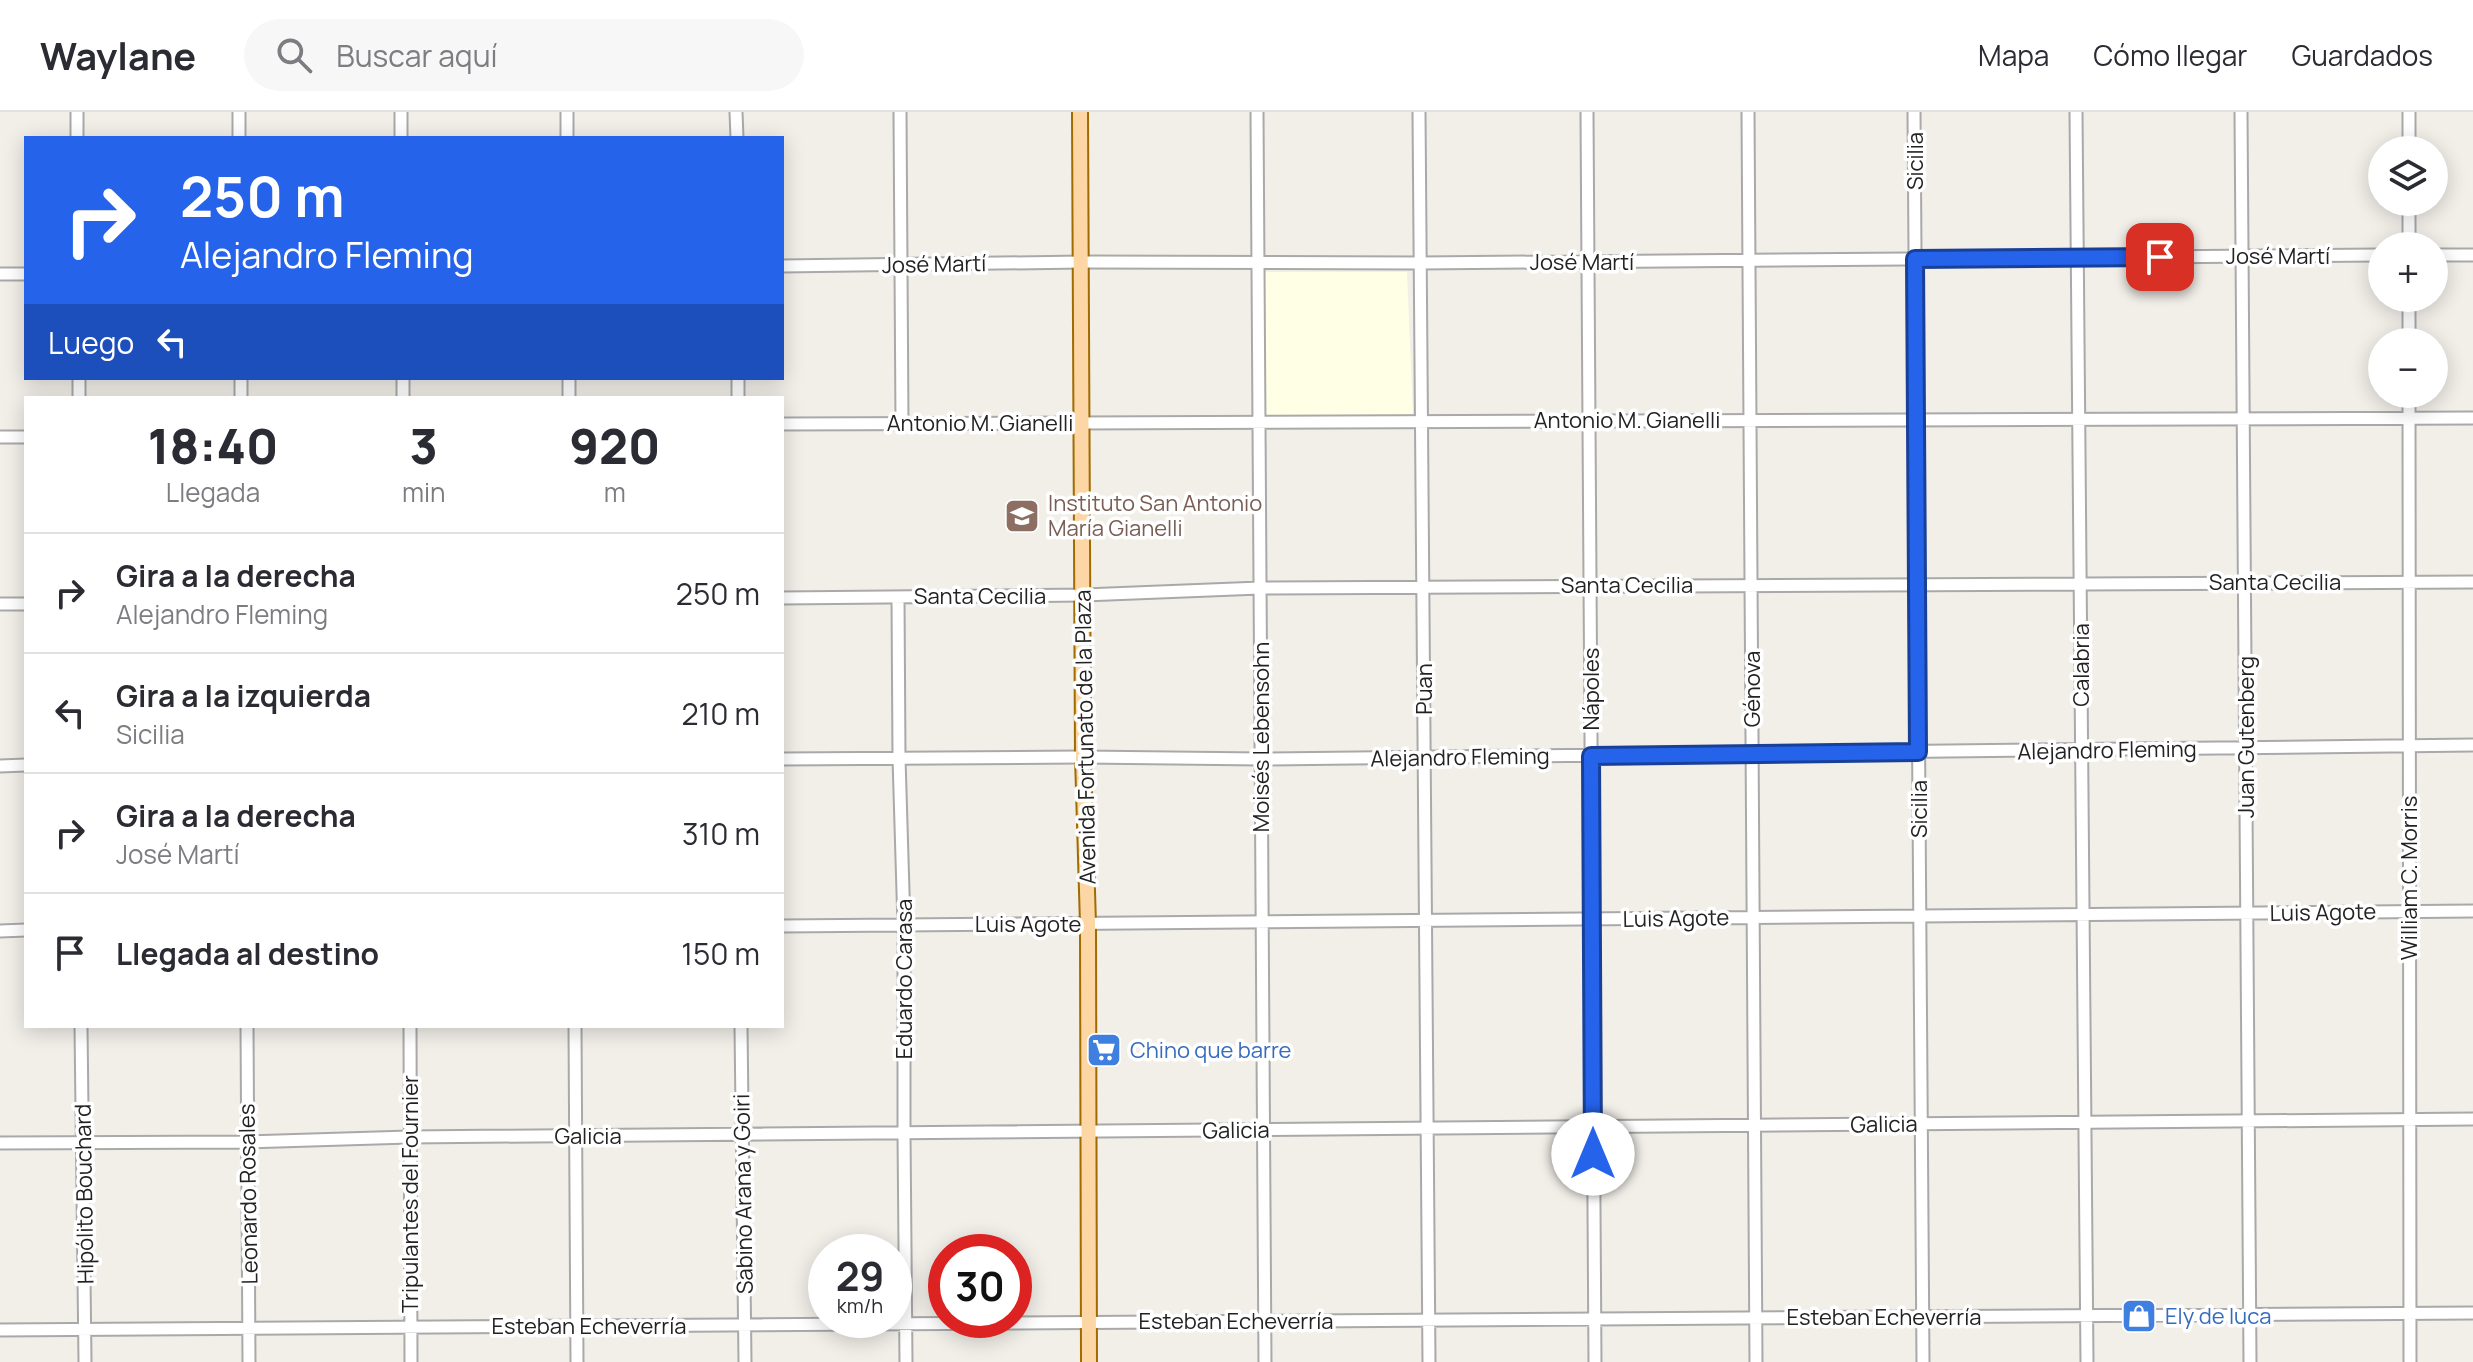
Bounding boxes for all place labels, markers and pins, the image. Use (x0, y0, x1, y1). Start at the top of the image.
pin (2126, 223, 2194, 291)
place label: Instituto San Antonio María Gianelli (1048, 488, 1262, 543)
school or university icon: Instituto San Antonio María Gianelli (1003, 497, 1041, 535)
supermarket icon: Chino que barre (1085, 1031, 1123, 1069)
place label: Chino que barre (1130, 1035, 1292, 1065)
shop icon: Ely de luca (2120, 1297, 2158, 1335)
place label: Ely de luca (2165, 1301, 2272, 1331)

